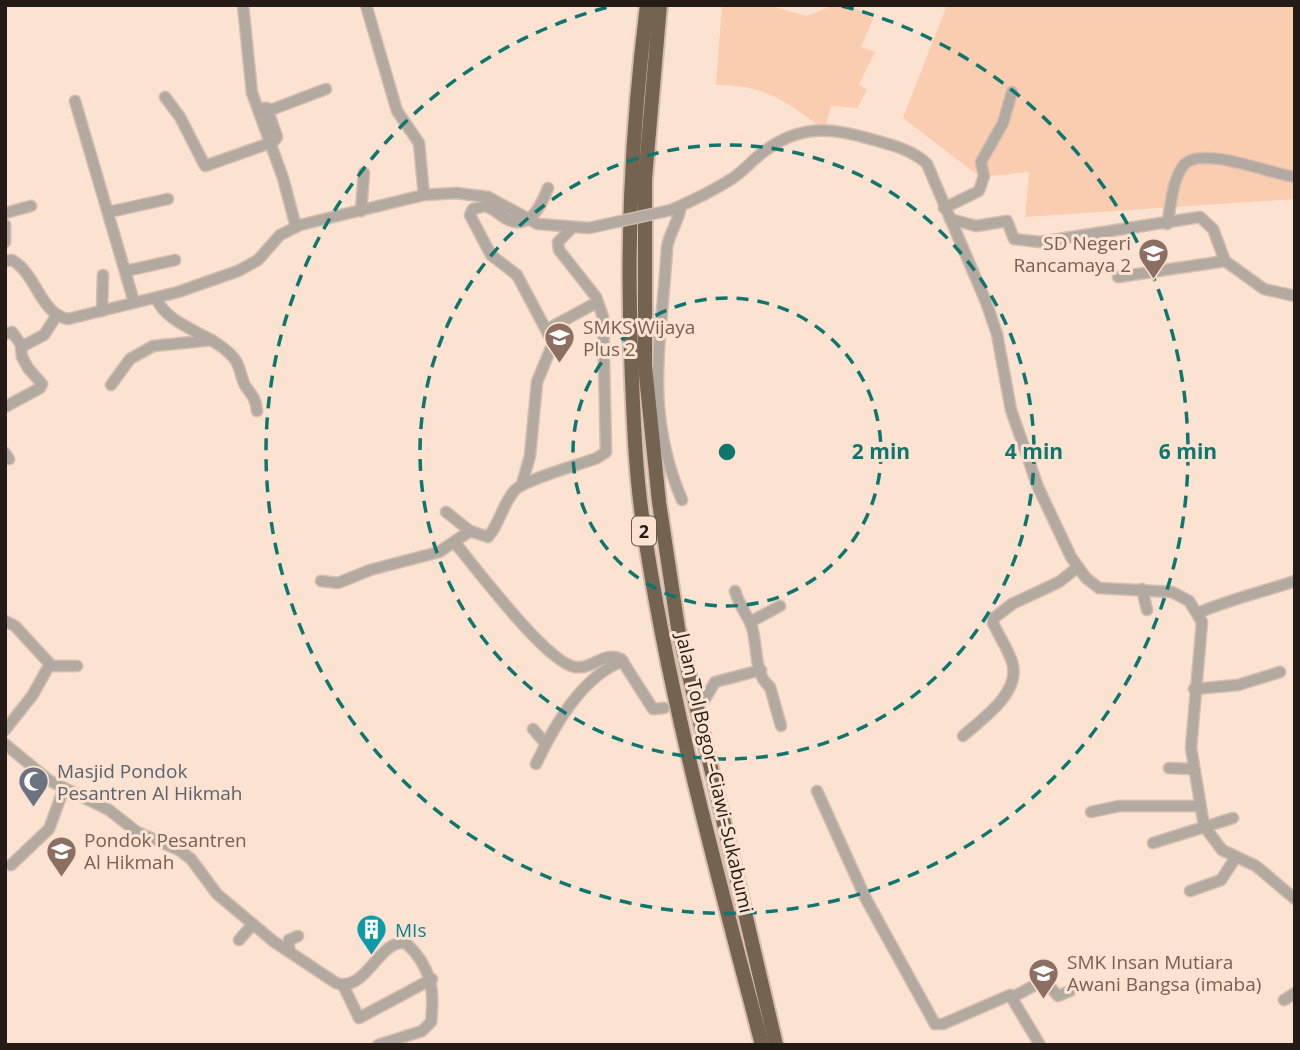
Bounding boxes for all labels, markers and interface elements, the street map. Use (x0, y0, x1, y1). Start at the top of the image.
place label: SD Negeri Rancamaya 2 (1013, 230, 1131, 278)
school or university icon: SD Negeri Rancamaya 2 (1137, 237, 1171, 281)
place label: SMKS Wijaya Plus 2 (583, 314, 695, 362)
school or university icon: SMKS Wijaya Plus 2 (543, 321, 577, 365)
text: 2 min (852, 437, 910, 465)
text: 4 min (1005, 437, 1063, 465)
text: 6 min (1159, 437, 1217, 465)
centre of rings (715, 440, 739, 464)
road number: 2 (632, 516, 656, 546)
street label: Jalan Tol Bogor–Ciawi–Sukabumi (670, 629, 760, 916)
place label: Masjid Pondok Pesantren Al Hikmah (57, 758, 243, 806)
mosque icon: Masjid Pondok Pesantren Al Hikmah (17, 765, 51, 809)
place label: Pondok Pesantren Al Hikmah (84, 827, 247, 875)
school or university icon: Pondok Pesantren Al Hikmah (44, 834, 78, 878)
building icon: MIs (355, 913, 389, 957)
place label: MIs (395, 917, 426, 943)
place label: SMK Insan Mutiara Awani Bangsa (imaba) (1067, 949, 1261, 997)
school or university icon: SMK Insan Mutiara Awani Bangsa (imaba) (1027, 956, 1061, 1000)

